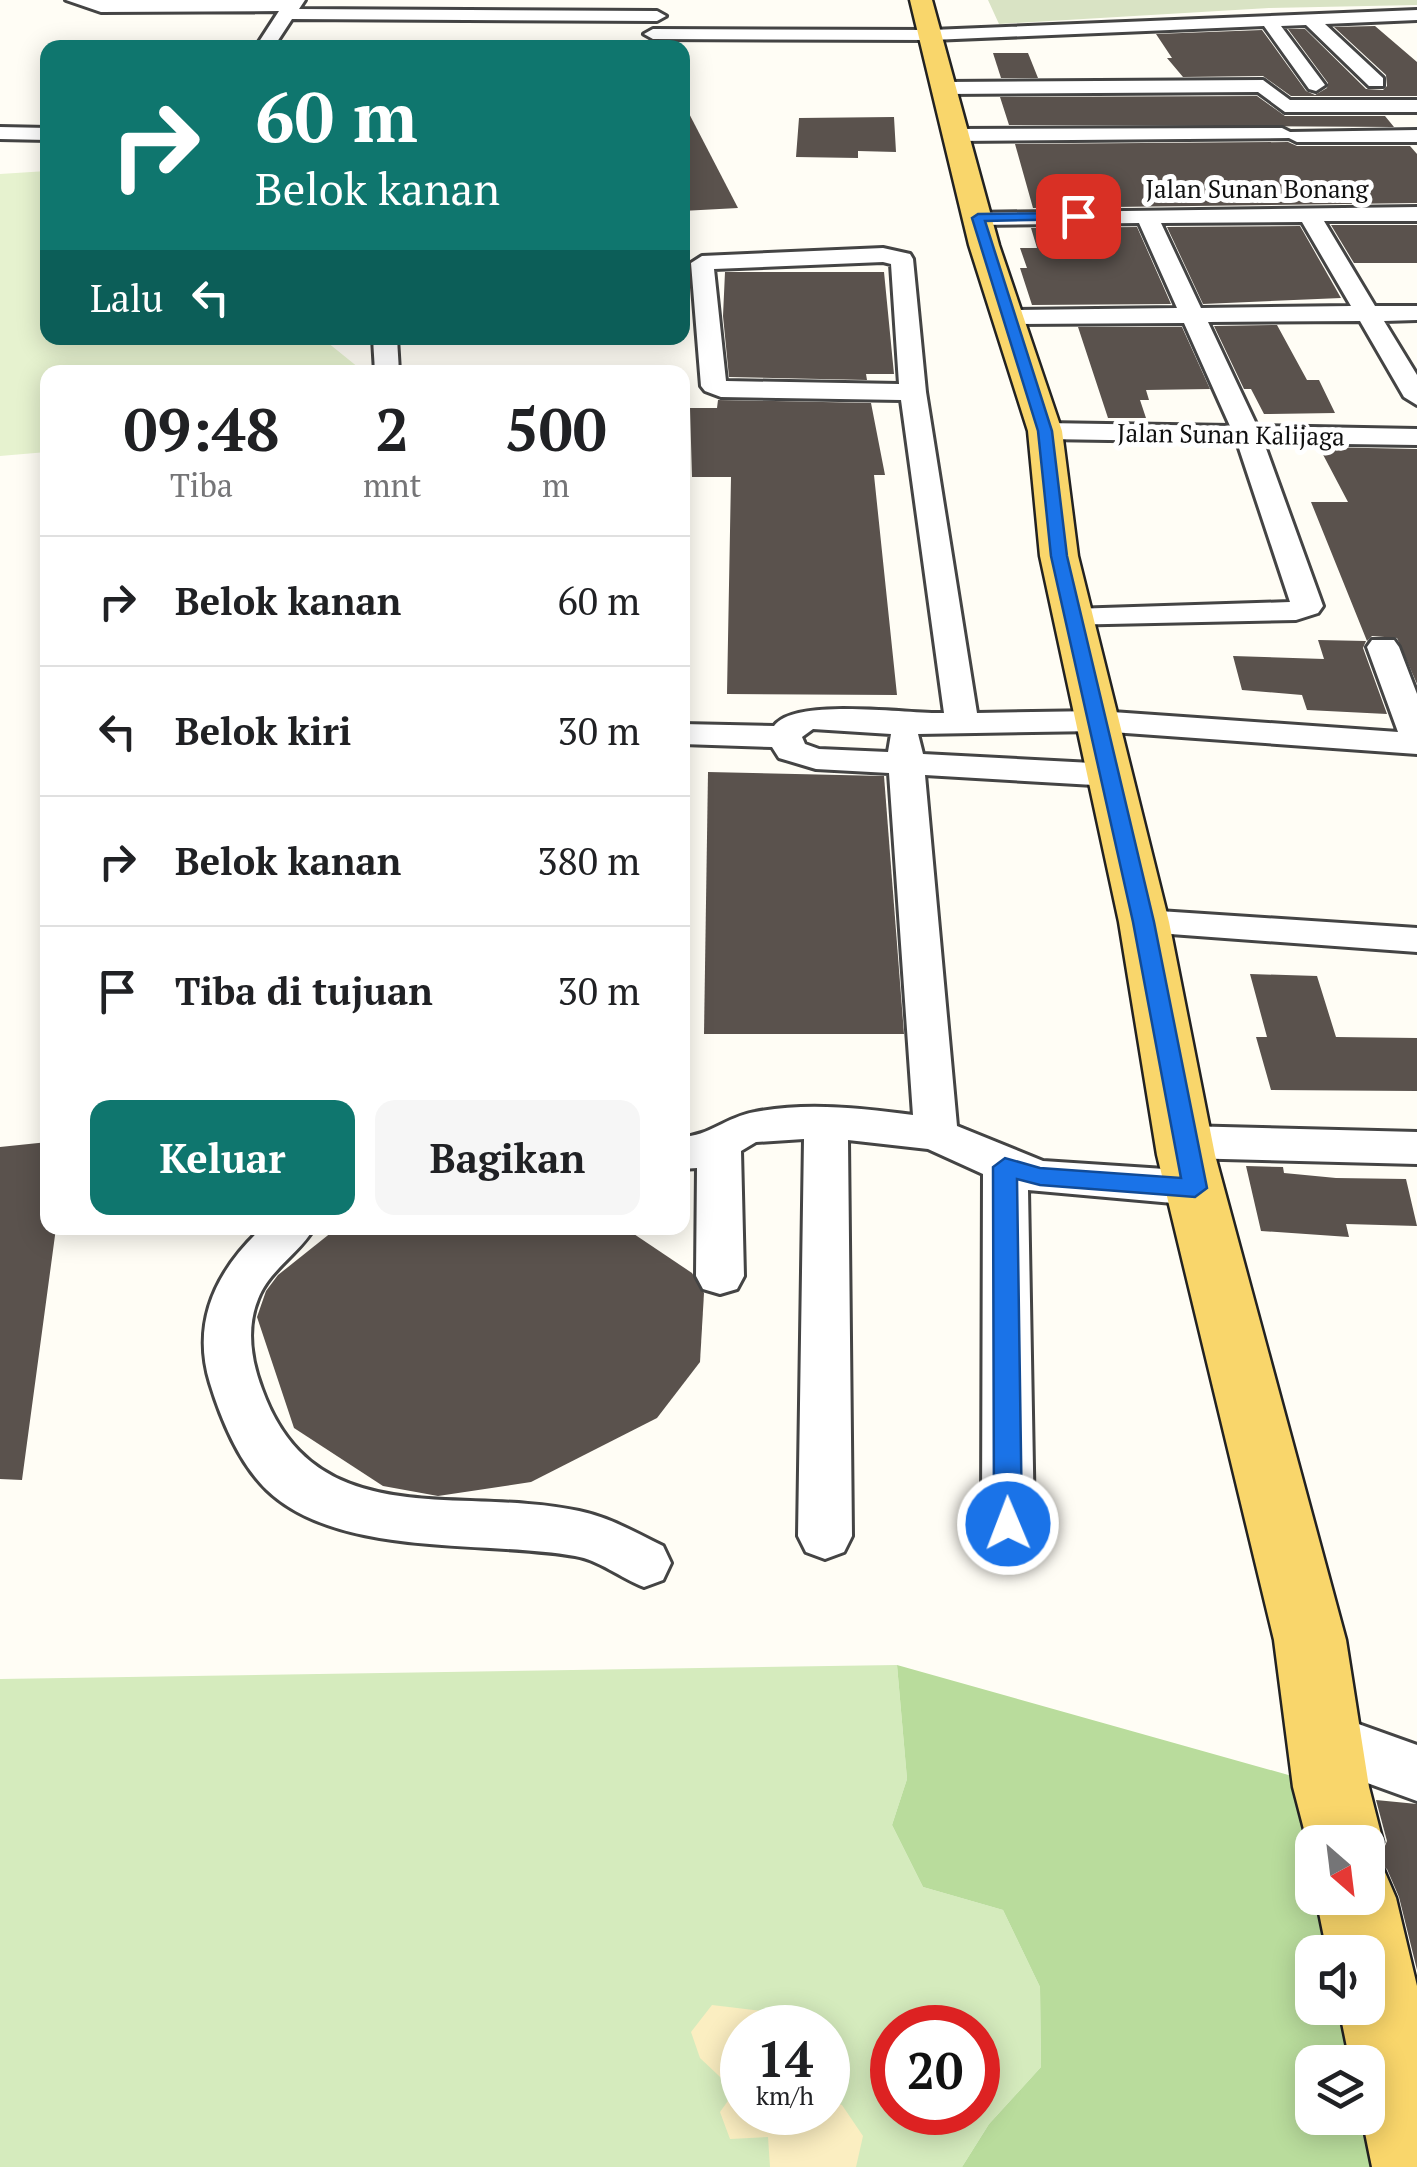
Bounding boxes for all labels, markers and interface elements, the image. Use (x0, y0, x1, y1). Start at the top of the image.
text: 60 m (255, 69, 418, 162)
icon: right (90, 80, 220, 210)
text: Belok kanan (255, 158, 500, 218)
street label: Jalan Sunan Bonang (1145, 172, 1369, 205)
pin (1036, 174, 1121, 259)
icon: arrive (1051, 189, 1106, 244)
icon: left (183, 270, 238, 325)
text: Lalu (90, 273, 163, 323)
text: 09:48 (123, 389, 280, 468)
text: 2 (375, 389, 409, 468)
text: 500 (505, 389, 607, 468)
street label: Jalan Sunan Kalijaga (1117, 416, 1346, 452)
text: Tiba (170, 464, 233, 506)
text: mnt (363, 464, 421, 506)
text: m (542, 464, 570, 506)
icon: right (90, 574, 145, 629)
text: Belok kanan (175, 576, 401, 626)
text: 60 m (557, 576, 640, 626)
icon: left (90, 704, 145, 759)
text: Belok kiri (175, 706, 351, 756)
text: 30 m (557, 706, 640, 756)
icon: right (90, 834, 145, 889)
text: Belok kanan (175, 836, 401, 886)
text: 380 m (537, 836, 640, 886)
icon: arrive (90, 964, 145, 1019)
text: Tiba di tujuan (175, 966, 433, 1016)
text: 30 m (557, 966, 640, 1016)
button: Keluar (90, 1100, 355, 1215)
button: Bagikan (375, 1100, 640, 1215)
position arrow (956, 1472, 1060, 1576)
north arrow (1295, 1825, 1385, 1915)
map controls (1295, 1825, 1385, 2135)
button: sound (1295, 1935, 1385, 2025)
speed limit sign: 20 (870, 2005, 1000, 2135)
text: 14 (757, 2025, 813, 2091)
button: layers (1295, 2045, 1385, 2135)
text: km/h (756, 2079, 814, 2112)

